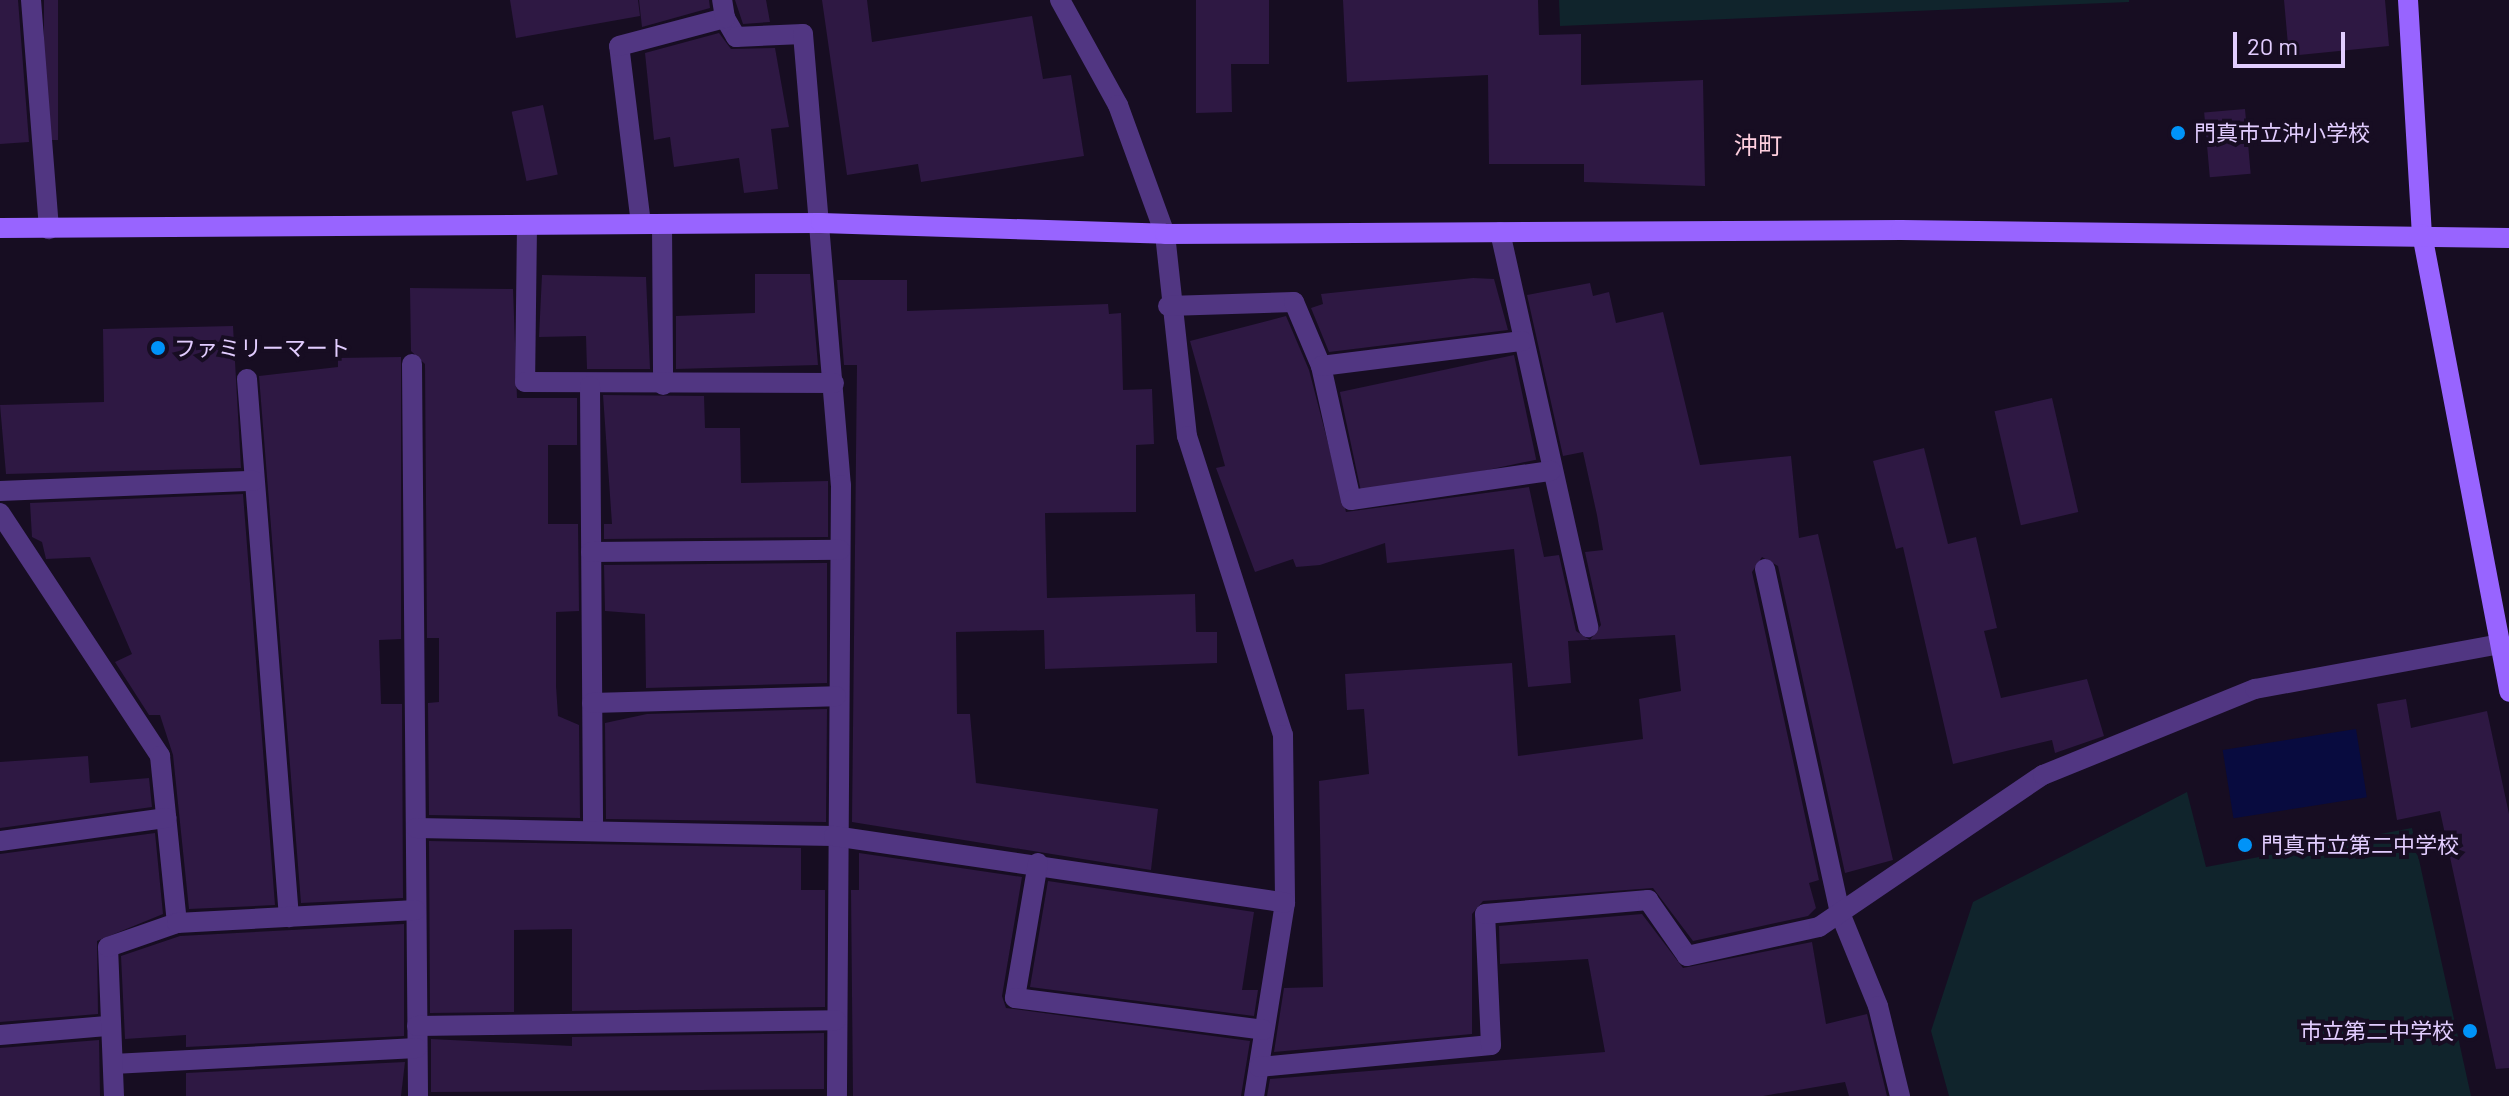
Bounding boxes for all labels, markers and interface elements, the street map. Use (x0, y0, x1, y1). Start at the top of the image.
scale bar (2237, 16, 2349, 66)
text: 20 m (2247, 31, 2298, 60)
place label: 門真市立沖小学校 (2194, 120, 2370, 146)
marker: 門真市立沖小学校 (2169, 124, 2187, 142)
district label: 沖町 (1734, 131, 1782, 159)
place label: ファミリーマート (174, 335, 350, 361)
marker: ファミリーマート (149, 339, 167, 357)
place label: 門真市立第二中学校 (2261, 832, 2459, 858)
marker: 門真市立第二中学校 (2236, 836, 2254, 854)
place label: 市立第二中学校 (2300, 1018, 2454, 1044)
marker: 市立第二中学校 (2461, 1022, 2479, 1040)

